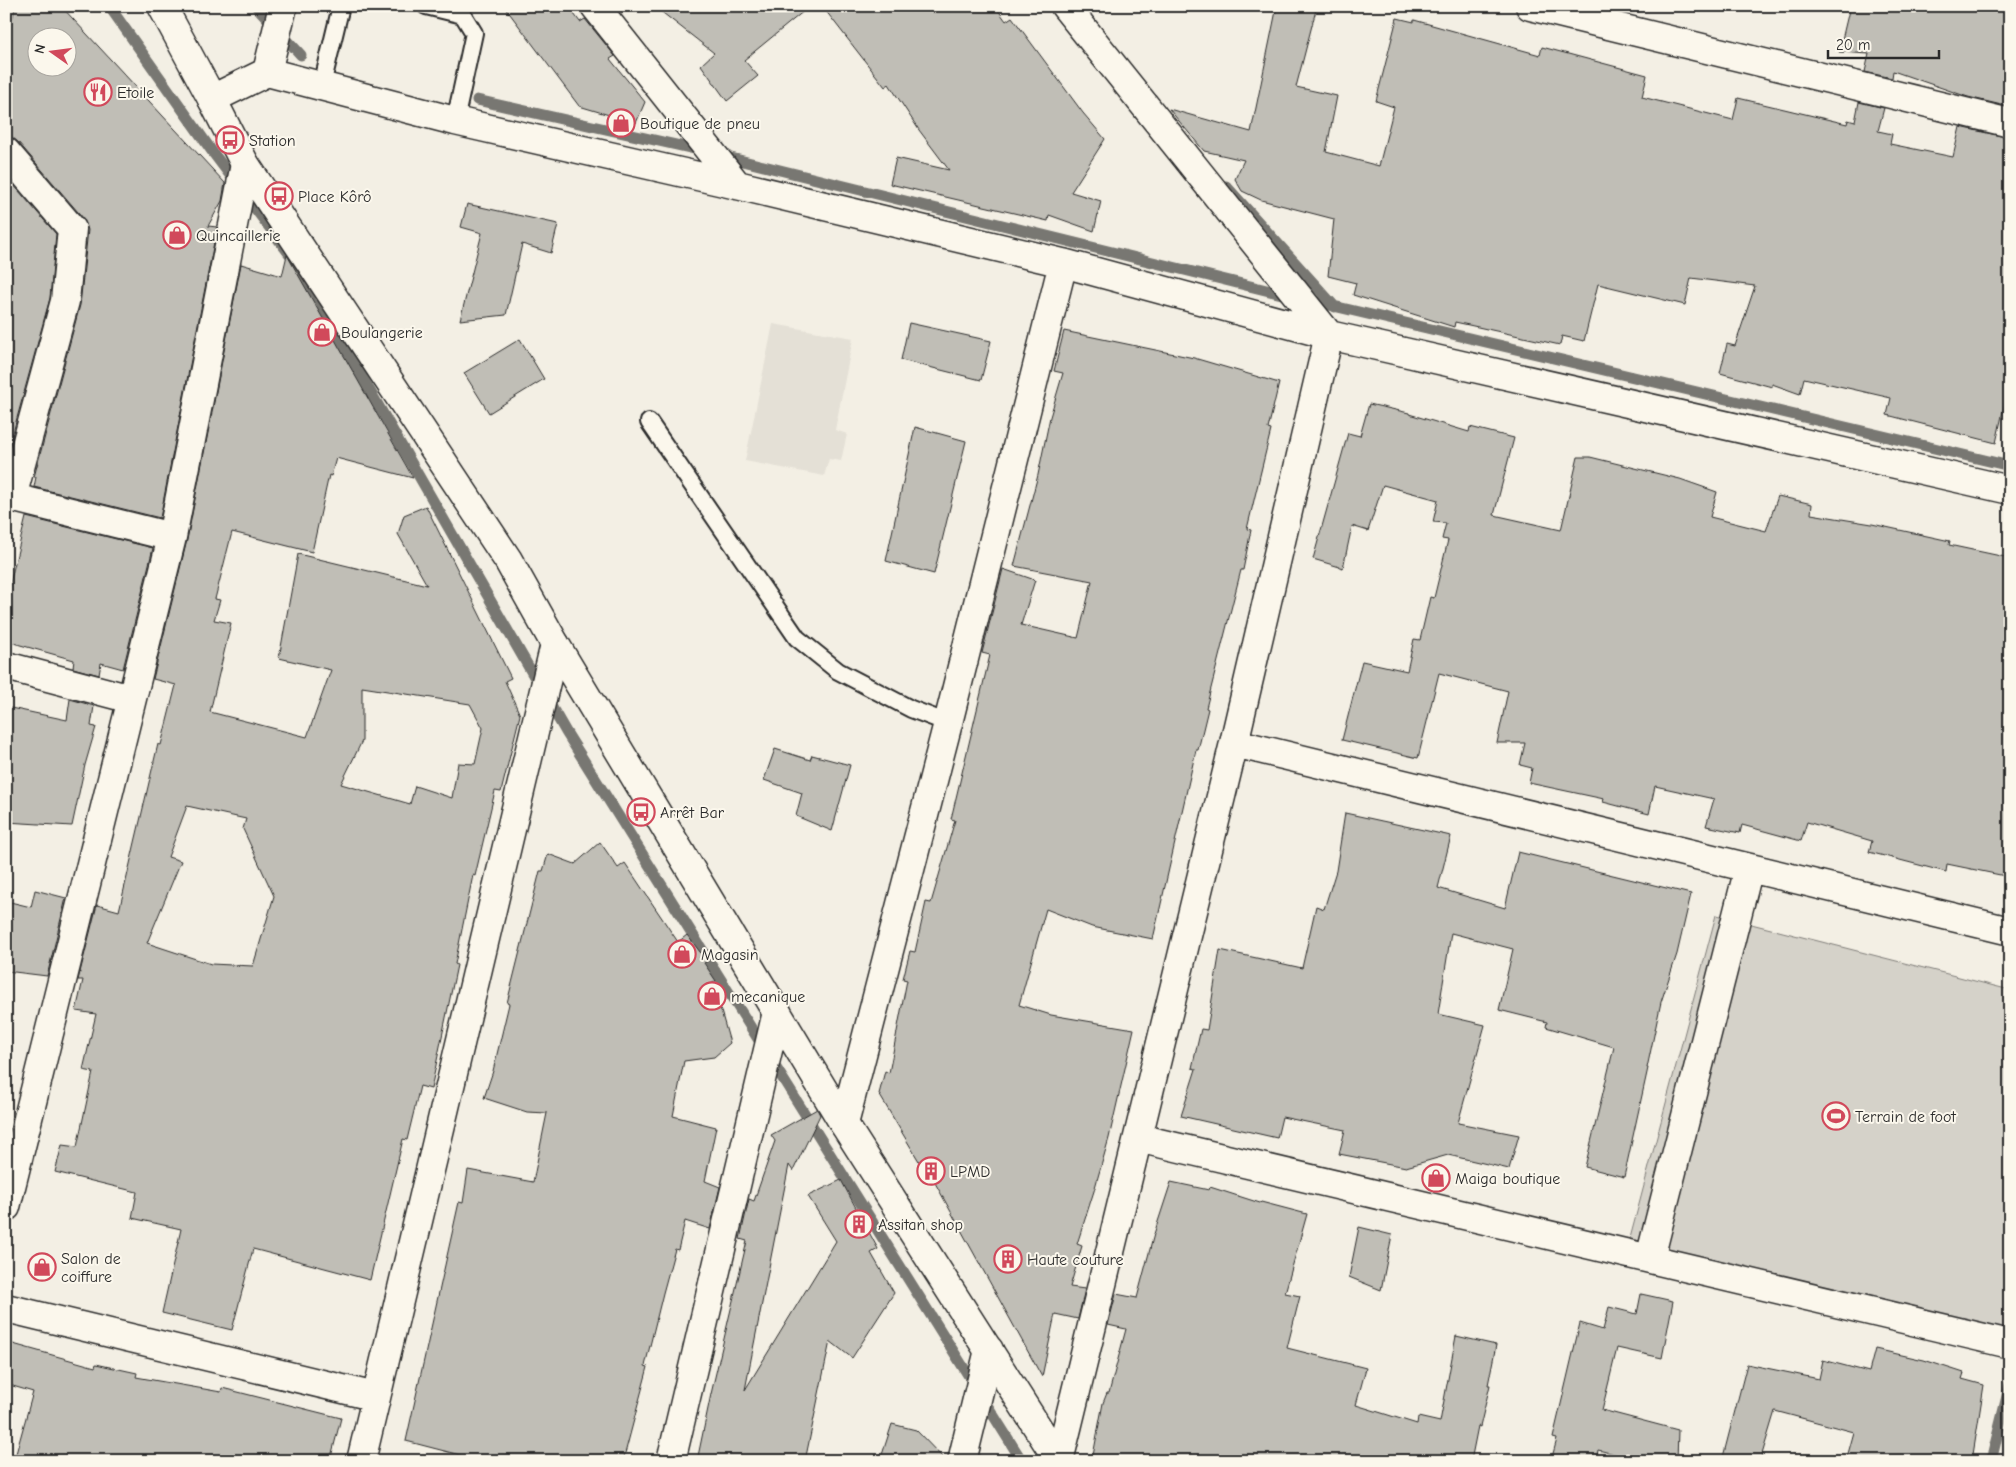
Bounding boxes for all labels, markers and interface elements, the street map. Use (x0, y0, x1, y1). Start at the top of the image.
north arrow (28, 28, 78, 78)
scale bar (1828, 28, 1940, 60)
text: 20 m (1836, 36, 1870, 54)
text: N (31, 42, 49, 55)
restaurant icon: Etoile (83, 77, 113, 107)
place label: Etoile (117, 84, 154, 102)
shop icon: Boutique de pneu (606, 108, 636, 138)
place label: Boutique de pneu (640, 115, 760, 133)
bus stop icon: Station (215, 125, 245, 155)
place label: Station (249, 132, 296, 150)
bus stop icon: Place Kôrô (264, 181, 294, 211)
place label: Place Kôrô (298, 188, 372, 206)
shop icon: Quincaillerie (162, 220, 192, 250)
place label: Quincaillerie (196, 227, 281, 245)
shop icon: Boulangerie (307, 317, 337, 347)
place label: Boulangerie (341, 324, 423, 342)
bus stop icon: Arrêt Bar (626, 797, 656, 827)
place label: Arrêt Bar (660, 804, 725, 822)
shop icon: Magasin (667, 939, 697, 969)
place label: Magasin (701, 946, 759, 964)
shop icon: mecanique (697, 981, 727, 1011)
place label: mecanique (731, 988, 805, 1006)
sports icon: Terrain de foot (1821, 1101, 1851, 1131)
place label: Terrain de foot (1855, 1108, 1956, 1126)
building icon: LPMD (916, 1156, 946, 1186)
place label: LPMD (950, 1163, 990, 1181)
shop icon: Maiga boutique (1421, 1163, 1451, 1193)
place label: Maiga boutique (1455, 1170, 1560, 1188)
building icon: Assitan shop (844, 1209, 874, 1239)
place label: Assitan shop (878, 1216, 963, 1234)
building icon: Haute couture (993, 1244, 1023, 1274)
place label: Salon de coiffure (61, 1250, 121, 1286)
place label: Haute couture (1027, 1251, 1124, 1269)
shop icon: Salon de coiffure (27, 1252, 57, 1282)

